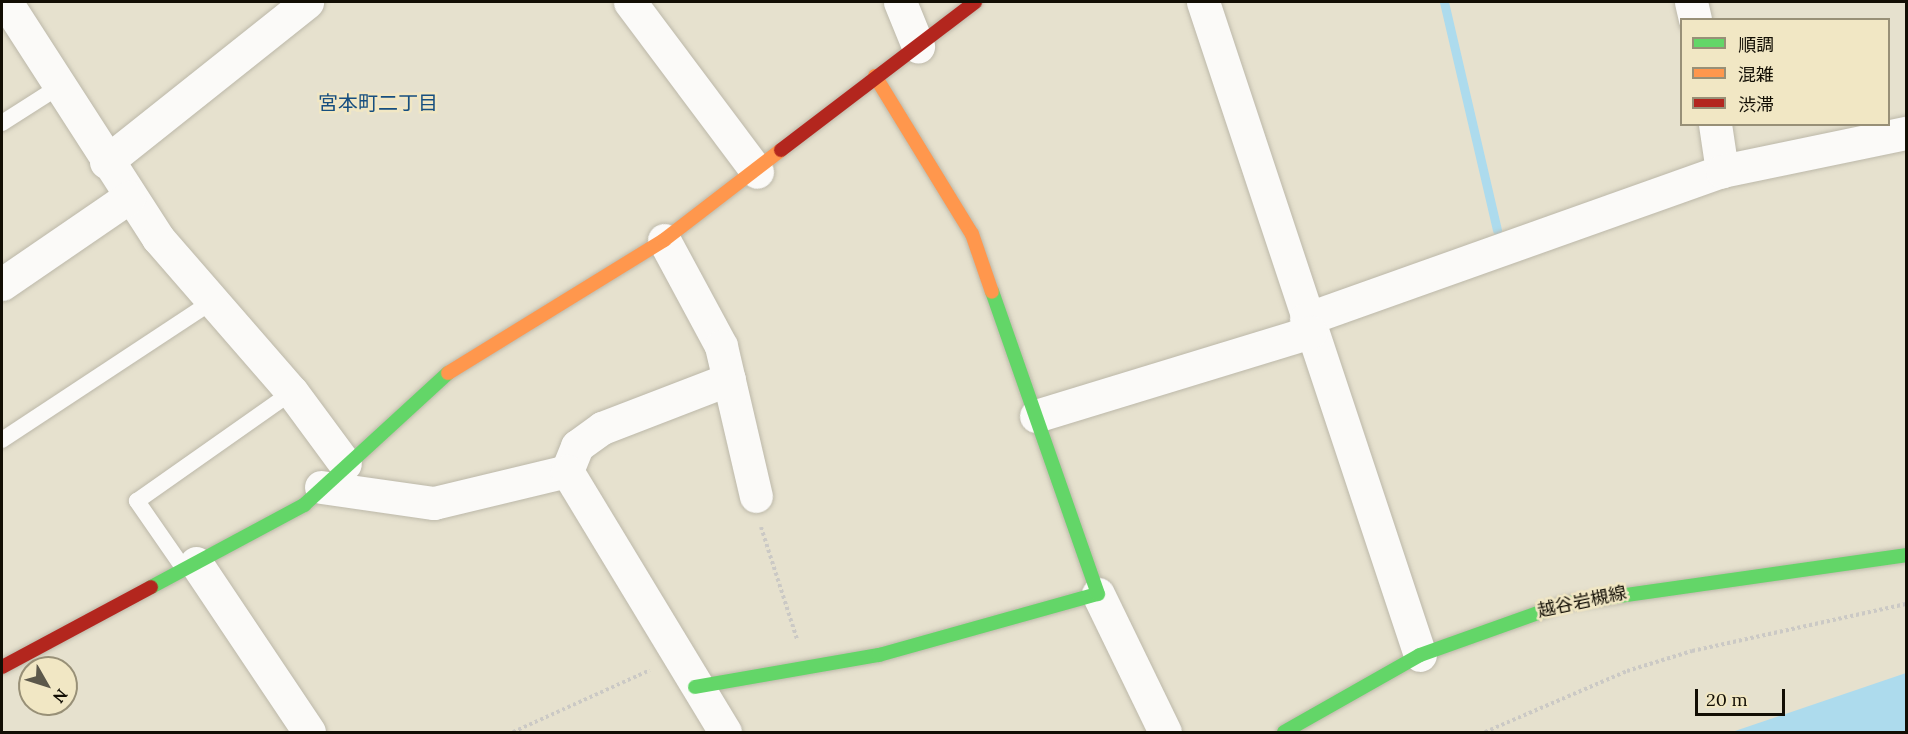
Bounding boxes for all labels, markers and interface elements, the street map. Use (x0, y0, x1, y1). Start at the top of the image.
legend (1680, 18, 1890, 126)
text: 順調 (1738, 33, 1774, 56)
text: 混雑 (1738, 63, 1774, 86)
district label: 宮本町二丁目 (318, 90, 438, 114)
text: 渋滞 (1738, 93, 1774, 116)
street label: 越谷岩槻線 (1536, 582, 1628, 622)
north arrow (18, 656, 78, 716)
scale bar (1698, 677, 1788, 715)
text: N (49, 685, 72, 707)
text: 20 m (1706, 688, 1748, 711)

